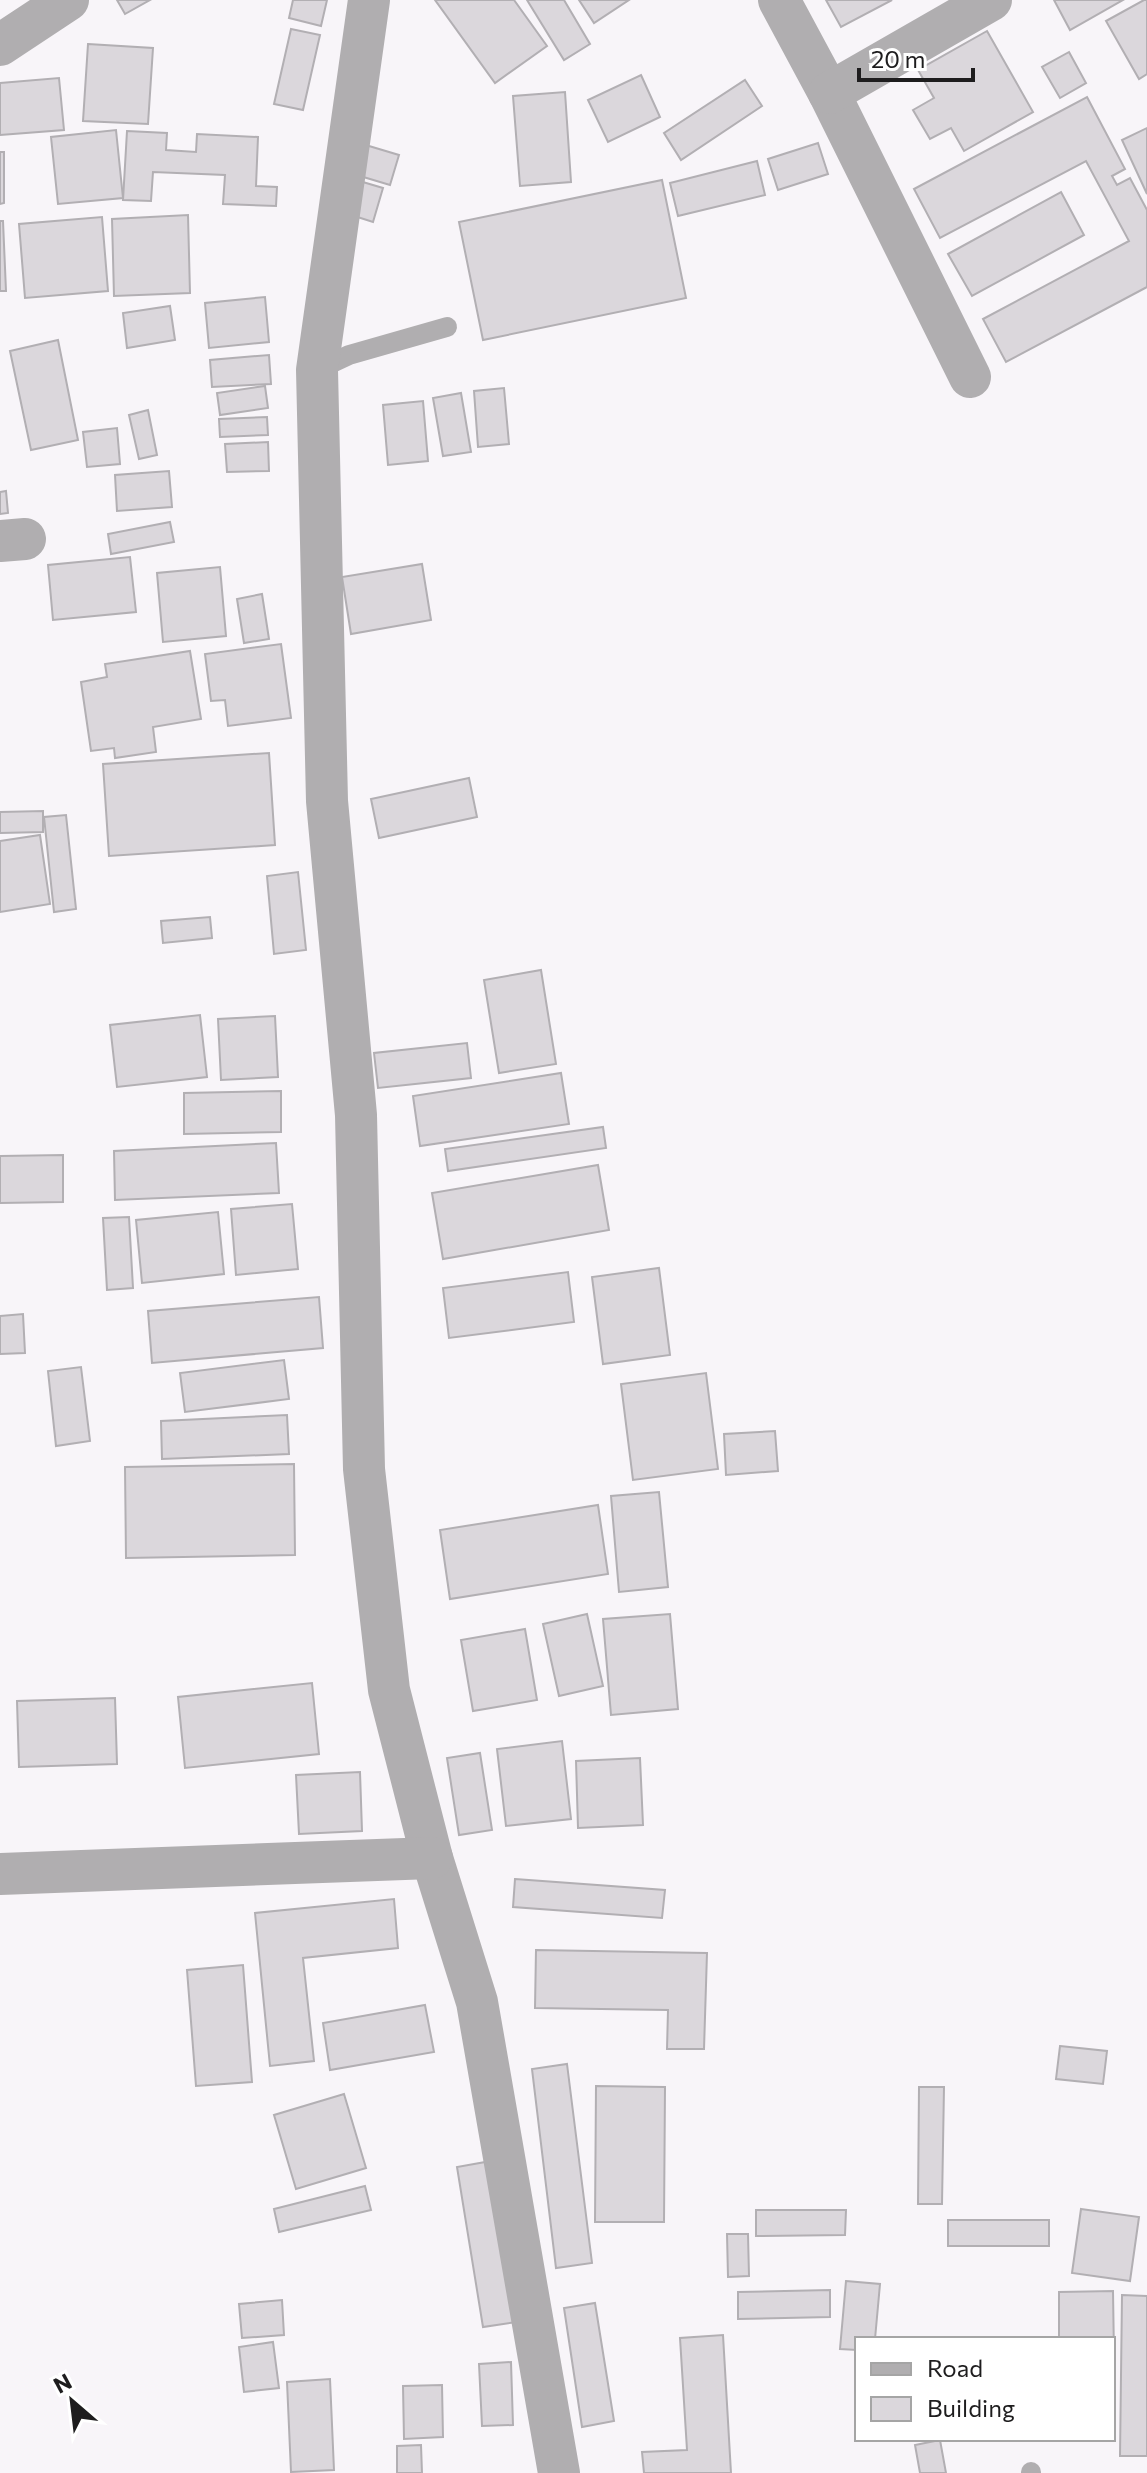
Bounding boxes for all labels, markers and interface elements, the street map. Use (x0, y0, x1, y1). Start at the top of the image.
scale bar (859, 32, 973, 82)
text: 20 m (871, 44, 925, 73)
legend (855, 2337, 1115, 2441)
text: Road (927, 2353, 983, 2382)
north arrow (32, 2361, 112, 2441)
text: N (49, 2367, 76, 2399)
text: Building (927, 2393, 1015, 2422)

